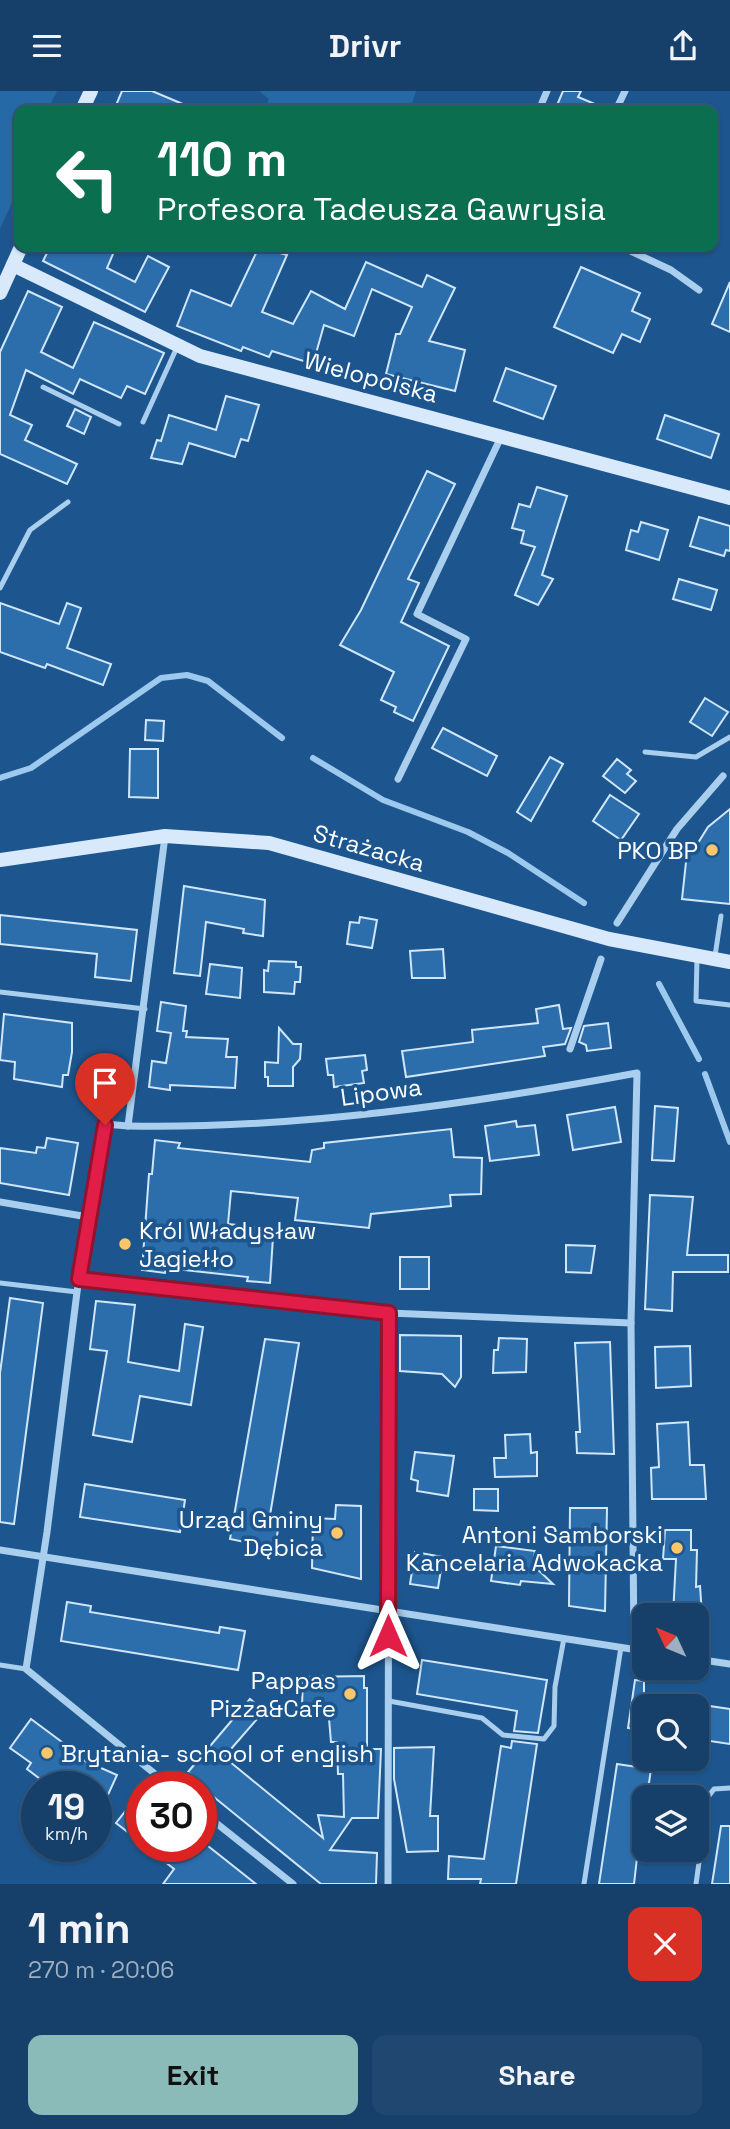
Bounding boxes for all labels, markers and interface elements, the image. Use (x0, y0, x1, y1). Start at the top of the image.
text: Drivr (329, 26, 401, 66)
icon: menu (28, 27, 66, 65)
icon: share (664, 27, 702, 65)
text: 110 m (157, 128, 287, 190)
icon: left (42, 133, 133, 224)
text: Profesora Tadeusza Gawrysia (157, 189, 606, 229)
street label: Wielopolska (301, 344, 441, 410)
street label: Strażacka (310, 817, 429, 879)
place label: PKO BP (617, 835, 698, 866)
marker: PKO BP (704, 842, 720, 858)
pin (75, 1053, 135, 1125)
icon: arrive (86, 1064, 124, 1102)
street label: Lipowa (338, 1071, 424, 1113)
place label: Król Władysław Jagiełło (139, 1215, 317, 1274)
marker: Król Władysław Jagiełło (117, 1236, 133, 1252)
place label: Urząd Gminy Dębica (179, 1504, 323, 1563)
place label: Antoni Samborski Kancelaria Adwokacka (406, 1519, 663, 1578)
marker: Urząd Gminy Dębica (329, 1525, 345, 1541)
marker: Antoni Samborski Kancelaria Adwokacka (669, 1540, 685, 1556)
position arrow (351, 1599, 425, 1673)
north arrow (632, 1603, 709, 1680)
map controls (632, 1603, 709, 1862)
place label: Pappas Pizza&Cafe (210, 1665, 336, 1724)
marker: Pappas Pizza&Cafe (342, 1686, 358, 1702)
button: search (632, 1694, 709, 1771)
place label: Brytania- school of english (61, 1738, 374, 1769)
marker: Brytania- school of english (39, 1745, 55, 1761)
speed limit sign: 30 (126, 1771, 217, 1862)
text: 19 (48, 1785, 85, 1829)
button: layers (632, 1785, 709, 1862)
text: km/h (45, 1822, 88, 1845)
text: 1 min (28, 1902, 131, 1955)
button: close (628, 1907, 702, 1981)
text: 270 m · 20:06 (28, 1955, 174, 1985)
button: Exit (28, 2035, 358, 2115)
button: Share (372, 2035, 702, 2115)

